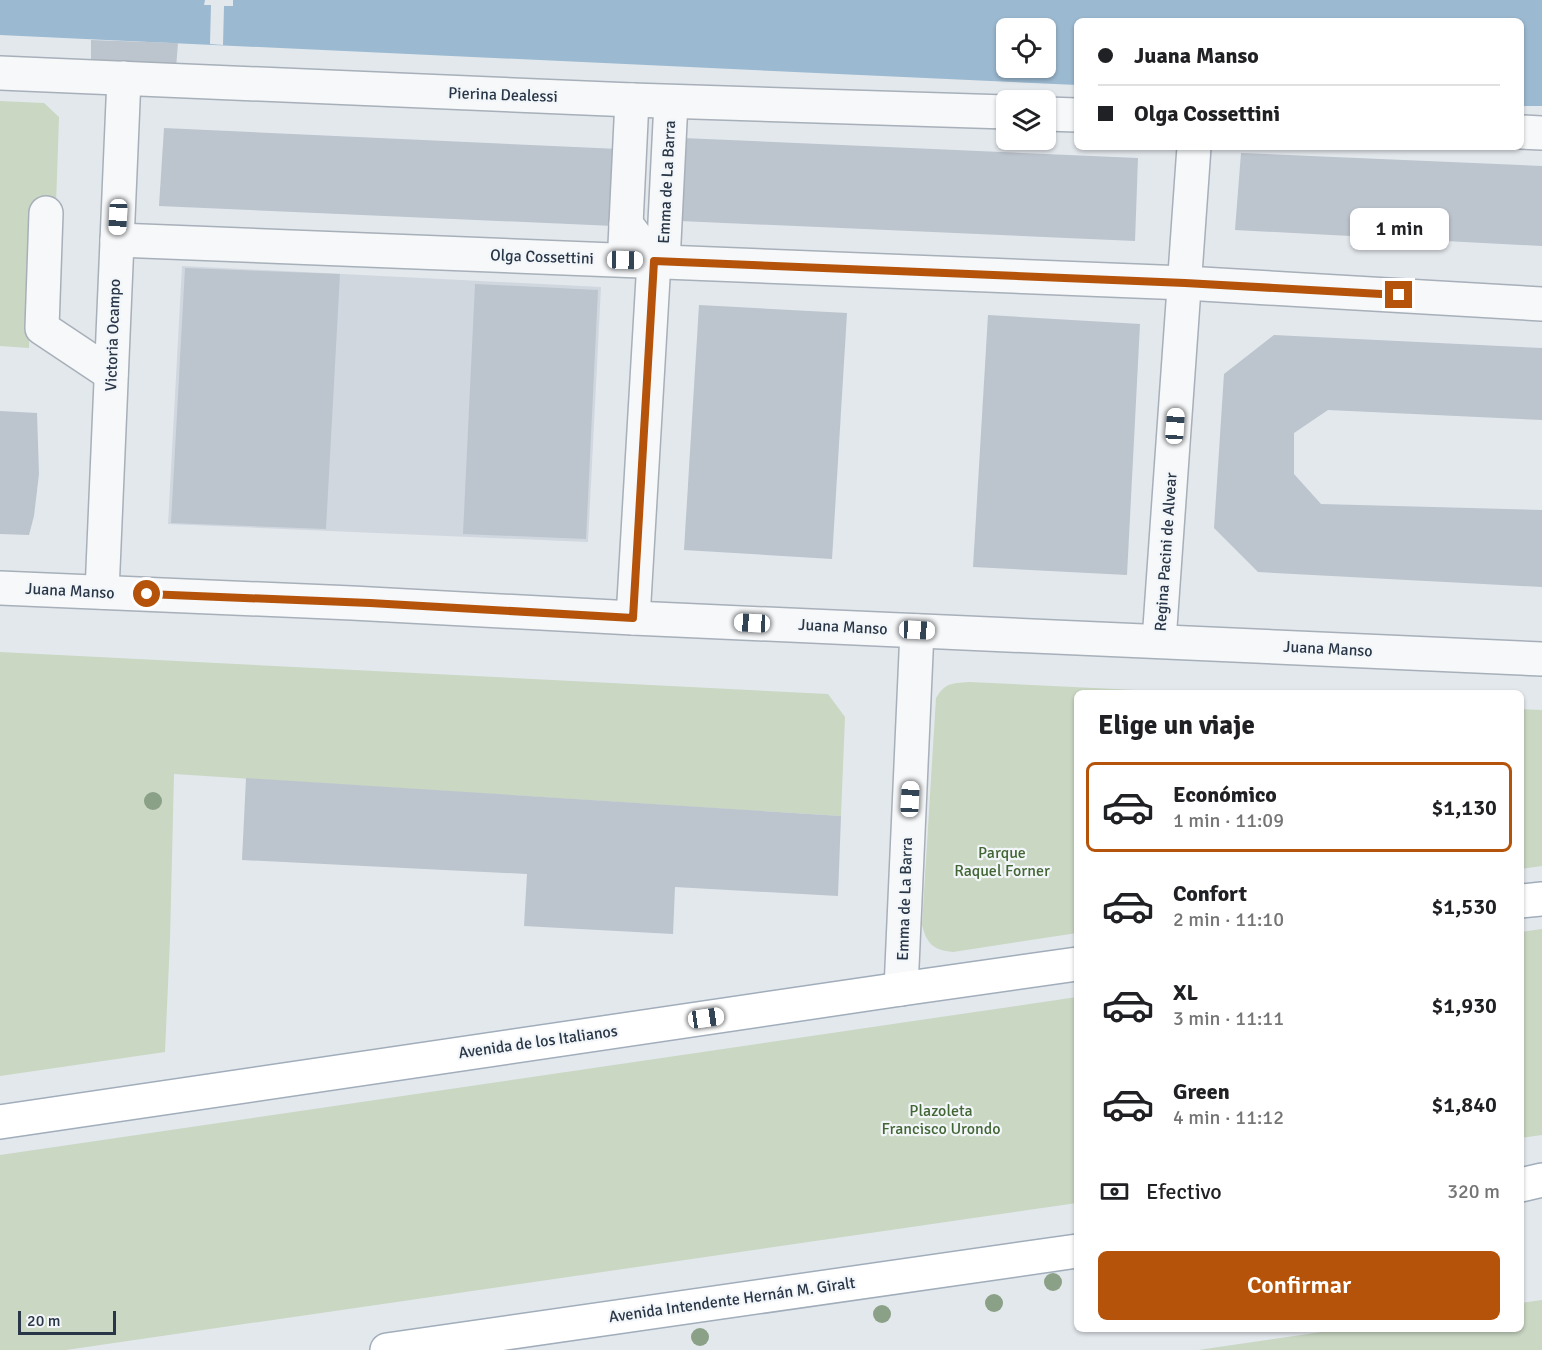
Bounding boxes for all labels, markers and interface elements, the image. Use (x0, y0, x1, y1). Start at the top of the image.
map controls (996, 18, 1056, 150)
button: locate (996, 18, 1056, 78)
text: Juana Manso (1134, 42, 1259, 69)
street label: Pierina Dealessi (448, 83, 558, 107)
button: layers (996, 90, 1056, 150)
text: Olga Cossettini (1134, 100, 1280, 127)
street label: Emma de La Barra (654, 120, 680, 244)
car (108, 199, 128, 235)
callout: 1 min (1350, 208, 1448, 250)
text: 1 min (1376, 216, 1423, 241)
street label: Olga Cossettini (490, 245, 594, 269)
car (607, 251, 643, 269)
street label: Victoria Ocampo (101, 278, 125, 392)
route end (1385, 281, 1412, 308)
car (1165, 407, 1185, 445)
street label: Regina Pacini de Alvear (1150, 472, 1182, 632)
street label: Juana Manso (25, 579, 115, 603)
route start (133, 580, 160, 607)
car (734, 613, 770, 633)
street label: Juana Manso (798, 615, 888, 639)
car (899, 620, 935, 640)
street label: Juana Manso (1283, 637, 1373, 661)
text: Elige un viaje (1098, 709, 1255, 742)
icon: car (1101, 780, 1155, 834)
car (900, 781, 920, 817)
text: Económico (1173, 781, 1277, 808)
text: $1,130 (1431, 794, 1497, 821)
text: 1 min · 11:09 (1173, 808, 1284, 833)
street label: Emma de La Barra (893, 837, 917, 961)
park label: Parque Raquel Forner (954, 843, 1050, 881)
icon: car (1101, 879, 1155, 933)
text: Confort (1173, 880, 1247, 907)
text: $1,530 (1431, 893, 1497, 920)
text: 2 min · 11:10 (1173, 907, 1284, 932)
icon: car (1101, 978, 1155, 1032)
text: XL (1173, 979, 1198, 1006)
text: $1,930 (1431, 992, 1497, 1019)
text: 3 min · 11:11 (1173, 1006, 1284, 1031)
car (687, 1007, 725, 1029)
street label: Avenida de los Italianos (457, 1021, 619, 1063)
icon: car (1101, 1077, 1155, 1131)
text: Green (1173, 1078, 1230, 1105)
text: $1,840 (1431, 1091, 1497, 1118)
park label: Plazoleta Francisco Urondo (881, 1101, 1001, 1139)
text: 4 min · 11:12 (1173, 1105, 1284, 1130)
icon: cash (1098, 1175, 1131, 1208)
text: Efectivo (1146, 1178, 1222, 1205)
text: 320 m (1447, 1179, 1500, 1204)
button: Confirmar (1098, 1251, 1500, 1320)
street label: Avenida Intendente Hernán M. Giralt (608, 1273, 857, 1327)
scale bar (18, 1308, 116, 1336)
text: 20 m (27, 1311, 61, 1331)

